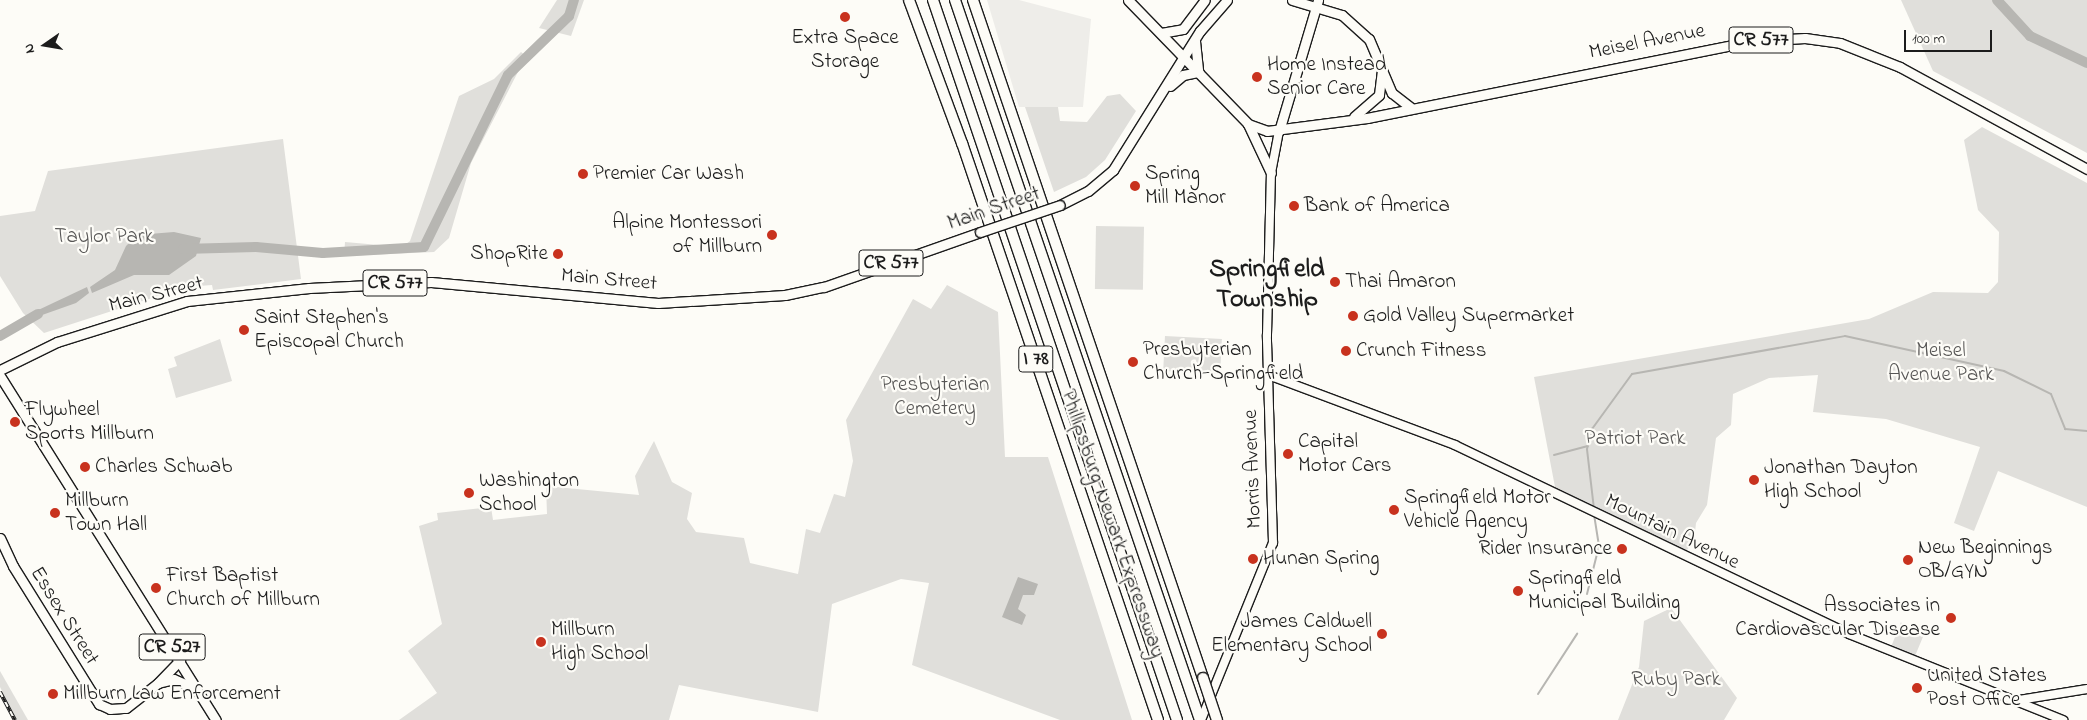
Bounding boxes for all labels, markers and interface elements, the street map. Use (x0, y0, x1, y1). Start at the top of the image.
marker: Extra Space Storage (839, 11, 851, 23)
street label: Meisel Avenue (1587, 18, 1707, 66)
north arrow (20, 20, 70, 70)
scale bar (1907, 20, 1994, 52)
road number: CR 577 (1728, 22, 1794, 58)
place label: Extra Space Storage (791, 25, 899, 75)
text: 100 m (1912, 28, 1945, 50)
text: N (19, 42, 41, 55)
place label: Home Instead Senior Care (1267, 52, 1387, 102)
marker: Home Instead Senior Care (1251, 71, 1263, 83)
place label: Premier Car Wash (593, 161, 744, 187)
place label: Spring Mill Manor (1145, 161, 1226, 211)
marker: Premier Car Wash (577, 168, 589, 180)
marker: Spring Mill Manor (1129, 180, 1141, 192)
street label: Main Street (944, 181, 1044, 237)
place label: Bank of America (1304, 193, 1450, 219)
marker: Bank of America (1288, 200, 1300, 212)
place label: Alpine Montessori of Millburn (612, 210, 762, 260)
park label: Taylor Park (54, 224, 154, 250)
marker: Alpine Montessori of Millburn (766, 229, 778, 241)
place label: ShopRite (470, 241, 548, 267)
road number: CR 577 (858, 246, 924, 280)
marker: ShopRite (552, 248, 564, 260)
district label: Springfield Township (1209, 255, 1325, 316)
street label: Main Street (560, 263, 658, 297)
road number: CR 577 (362, 266, 428, 300)
place label: Thai Amaron (1345, 269, 1456, 295)
street label: Main Street (106, 271, 206, 319)
marker: Thai Amaron (1329, 276, 1341, 288)
place label: Gold Valley Supermarket (1363, 303, 1574, 329)
place label: Saint Stephen's Episcopal Church (254, 305, 404, 355)
marker: Gold Valley Supermarket (1347, 310, 1359, 322)
marker: Saint Stephen's Episcopal Church (238, 324, 250, 336)
place label: Presbyterian Church-Springfield (1143, 337, 1303, 387)
place label: Crunch Fitness (1356, 338, 1486, 364)
park label: Meisel Avenue Park (1888, 338, 1994, 388)
road number: I 78 (1017, 342, 1055, 376)
marker: Crunch Fitness (1340, 345, 1352, 357)
marker: Presbyterian Church-Springfield (1127, 356, 1139, 368)
park label: Presbyterian Cemetery (881, 372, 989, 422)
street label: Phillipsburg-Newark Expressway (1054, 387, 1170, 661)
place label: Flywheel Sports Millburn (25, 397, 154, 447)
street label: Morris Avenue (1238, 409, 1268, 529)
marker: Flywheel Sports Millburn (9, 416, 21, 428)
park label: Patriot Park (1585, 426, 1685, 452)
place label: Capital Motor Cars (1298, 429, 1391, 479)
marker: Capital Motor Cars (1282, 448, 1294, 460)
place label: Charles Schwab (95, 454, 232, 480)
place label: Jonathan Dayton High School (1764, 455, 1918, 505)
marker: Charles Schwab (79, 461, 91, 473)
place label: Washington School (479, 468, 579, 518)
marker: Jonathan Dayton High School (1748, 474, 1760, 486)
place label: Springfield Motor Vehicle Agency (1404, 485, 1551, 535)
marker: Washington School (463, 487, 475, 499)
place label: Millburn Town Hall (65, 488, 147, 538)
street label: Mountain Avenue (1601, 489, 1743, 575)
marker: Springfield Motor Vehicle Agency (1388, 504, 1400, 516)
marker: Millburn Town Hall (49, 507, 61, 519)
place label: New Beginnings OB/GYN (1918, 535, 2052, 585)
place label: Rider Insurance (1479, 536, 1612, 562)
marker: Rider Insurance (1616, 543, 1628, 555)
place label: Hunan Spring (1263, 546, 1379, 572)
marker: Hunan Spring (1247, 553, 1259, 565)
marker: New Beginnings OB/GYN (1902, 554, 1914, 566)
street label: Essex Street (24, 562, 104, 670)
place label: First Baptist Church of Millburn (166, 563, 320, 613)
place label: Springfield Municipal Building (1528, 566, 1680, 616)
marker: First Baptist Church of Millburn (150, 582, 162, 594)
marker: Springfield Municipal Building (1512, 585, 1524, 597)
place label: Associates in Cardiovascular Disease (1735, 593, 1940, 643)
place label: James Caldwell Elementary School (1211, 609, 1372, 659)
marker: Associates in Cardiovascular Disease (1944, 611, 1958, 625)
place label: Millburn High School (551, 617, 648, 667)
marker: James Caldwell Elementary School (1376, 628, 1388, 640)
road number: CR 527 (138, 630, 206, 664)
marker: Millburn High School (535, 636, 547, 648)
place label: United States Post Office (1927, 663, 2047, 713)
park label: Ruby Park (1631, 667, 1721, 693)
place label: Millburn Law Enforcement (63, 681, 281, 707)
marker: United States Post Office (1911, 682, 1923, 694)
marker: Millburn Law Enforcement (47, 688, 59, 700)

